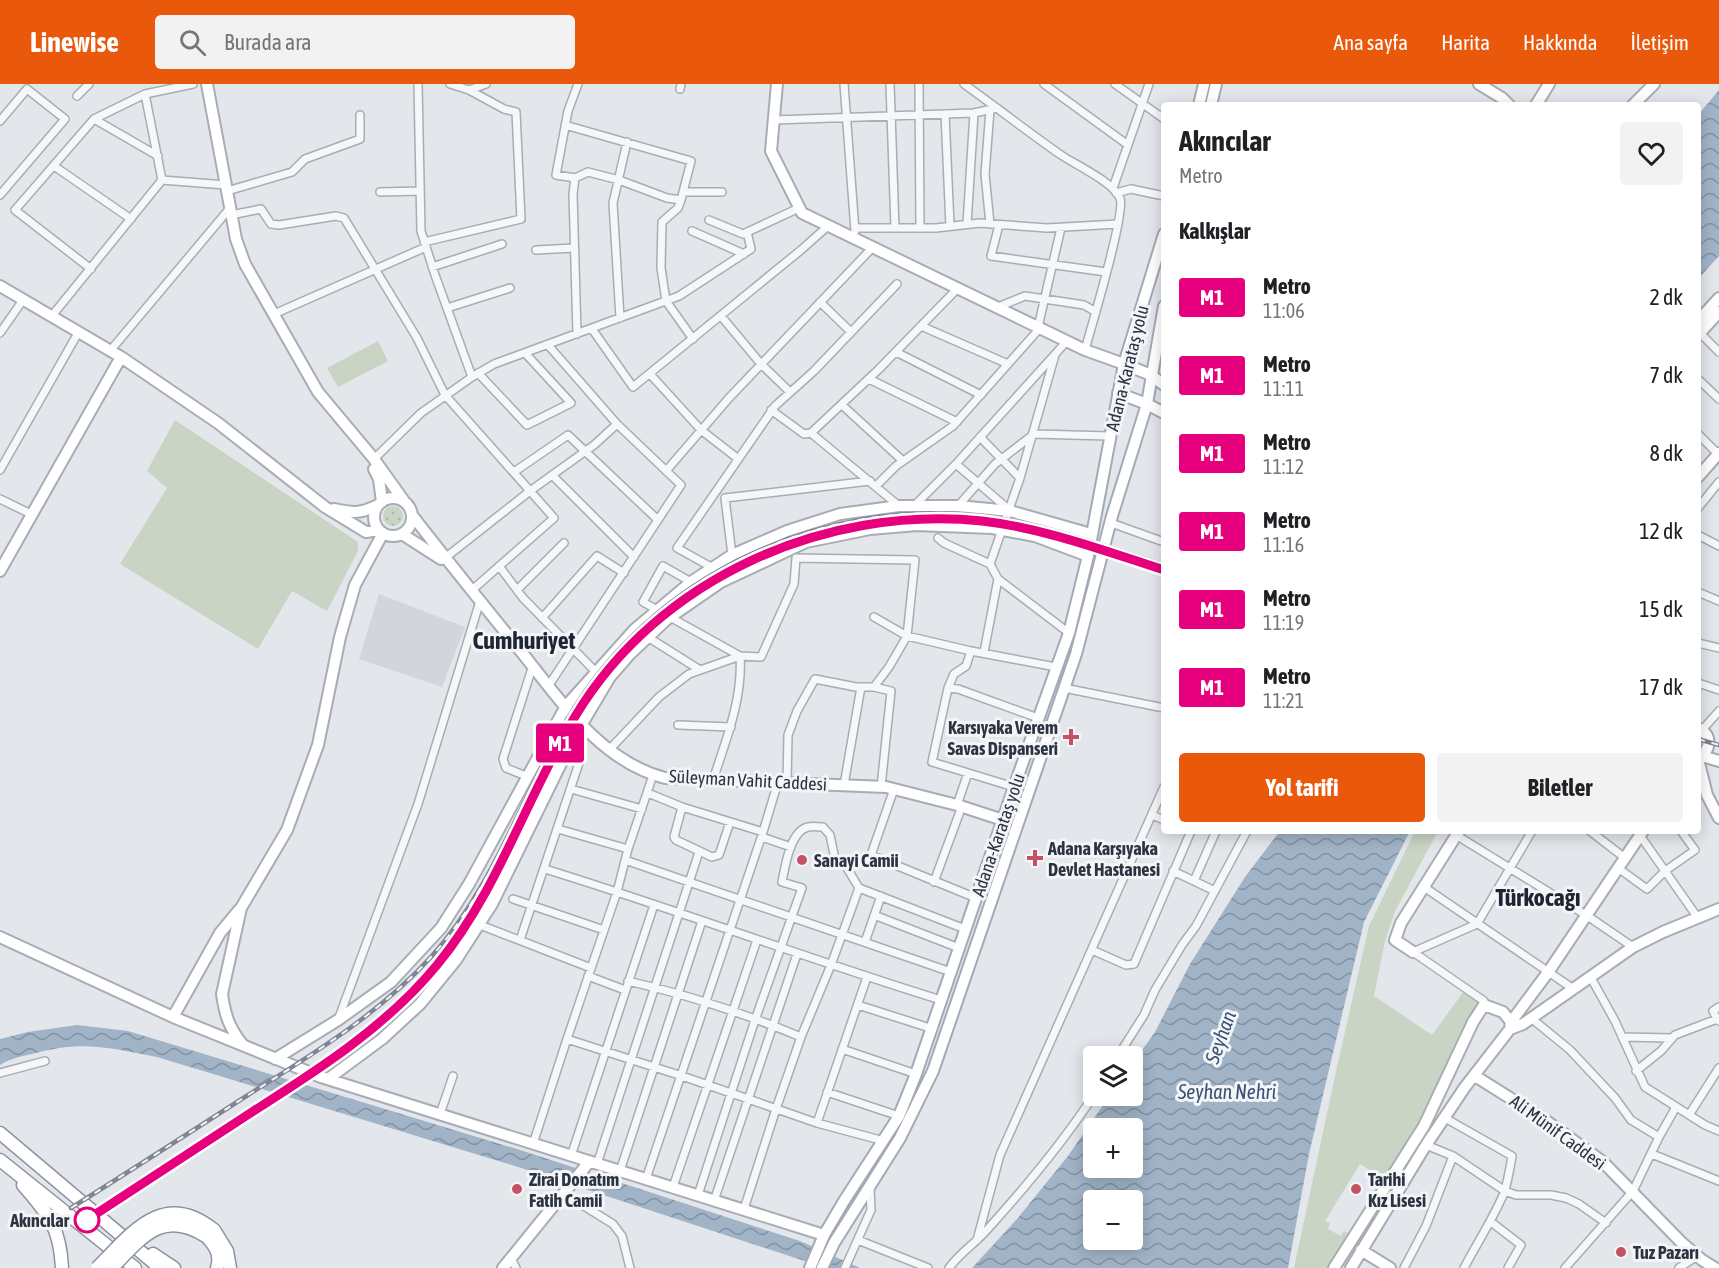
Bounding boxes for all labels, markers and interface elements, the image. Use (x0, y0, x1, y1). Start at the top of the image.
search box (155, 15, 575, 69)
text: Linewise (30, 26, 119, 58)
icon: search (176, 26, 209, 59)
text: Burada ara (224, 29, 312, 55)
text: Ana sayfa (1334, 30, 1408, 54)
text: Harita (1441, 30, 1490, 54)
text: Hakkında (1523, 30, 1598, 54)
text: İletişim (1631, 30, 1689, 54)
button: heart (1620, 122, 1683, 185)
text: Akıncılar (1179, 125, 1270, 157)
text: Metro (1179, 164, 1223, 187)
text: Kalkışlar (1179, 218, 1250, 244)
text: Metro (1263, 273, 1311, 299)
text: 2 dk (1650, 284, 1683, 310)
text: M1 (1200, 285, 1224, 309)
text: 11:06 (1263, 299, 1305, 322)
street label: Adana-Karataş yolu (1101, 303, 1153, 433)
text: Metro (1263, 351, 1311, 377)
text: 7 dk (1650, 362, 1683, 388)
text: M1 (1200, 363, 1224, 387)
text: 11:11 (1263, 377, 1304, 400)
text: Metro (1263, 429, 1311, 455)
text: 8 dk (1650, 440, 1683, 466)
text: M1 (1200, 441, 1224, 465)
text: 11:12 (1263, 455, 1304, 478)
text: Metro (1263, 507, 1311, 533)
text: 12 dk (1639, 518, 1683, 544)
text: M1 (1200, 519, 1224, 543)
text: 11:16 (1263, 533, 1304, 556)
text: Metro (1263, 585, 1311, 611)
text: 15 dk (1639, 596, 1683, 622)
text: M1 (1200, 597, 1224, 621)
text: 11:19 (1263, 611, 1304, 634)
district label: Cumhuriyet (473, 627, 576, 654)
text: Metro (1263, 663, 1311, 689)
text: 17 dk (1639, 674, 1683, 700)
text: M1 (1200, 675, 1224, 699)
text: 11:21 (1263, 689, 1304, 712)
place label: Karsıyaka Verem Savas Dispanseri (947, 717, 1058, 759)
line badge: M1 (533, 724, 587, 762)
marker: Karsıyaka Verem Savas Dispanseri (1062, 728, 1080, 746)
text: M1 (548, 731, 572, 755)
button: Yol tarifi (1179, 753, 1425, 822)
button: Biletler (1437, 753, 1683, 822)
street label: Süleyman Vahit Caddesi (668, 765, 828, 795)
street label: Adana-Karataş yolu (967, 771, 1029, 899)
place label: Adana Karşıyaka Devlet Hastanesi (1047, 838, 1160, 880)
marker: Adana Karşıyaka Devlet Hastanesi (1026, 849, 1044, 867)
place label: Sanayi Camii (814, 850, 899, 871)
marker: Sanayi Camii (795, 853, 809, 867)
district label: Türkocağı (1495, 884, 1581, 911)
water label: Seyhan (1200, 1007, 1240, 1067)
map controls (1083, 1046, 1143, 1250)
button: layers (1083, 1046, 1143, 1106)
water label: Seyhan Nehri (1177, 1080, 1276, 1103)
street label: Ali Münif Caddesi (1506, 1090, 1610, 1174)
button: + (1083, 1118, 1143, 1178)
place label: Zirai Donatım Fatih Camii (529, 1169, 619, 1211)
place label: Tarihi Kız Lisesi (1368, 1169, 1426, 1211)
marker: Zirai Donatım Fatih Camii (510, 1182, 524, 1196)
marker: Tarihi Kız Lisesi (1349, 1182, 1363, 1196)
button: − (1083, 1190, 1143, 1250)
marker: Akıncılar (74, 1207, 100, 1233)
place label: Akıncılar (9, 1210, 70, 1231)
place label: Tuz Pazarı (1633, 1242, 1699, 1263)
marker: Tuz Pazarı (1614, 1245, 1628, 1259)

